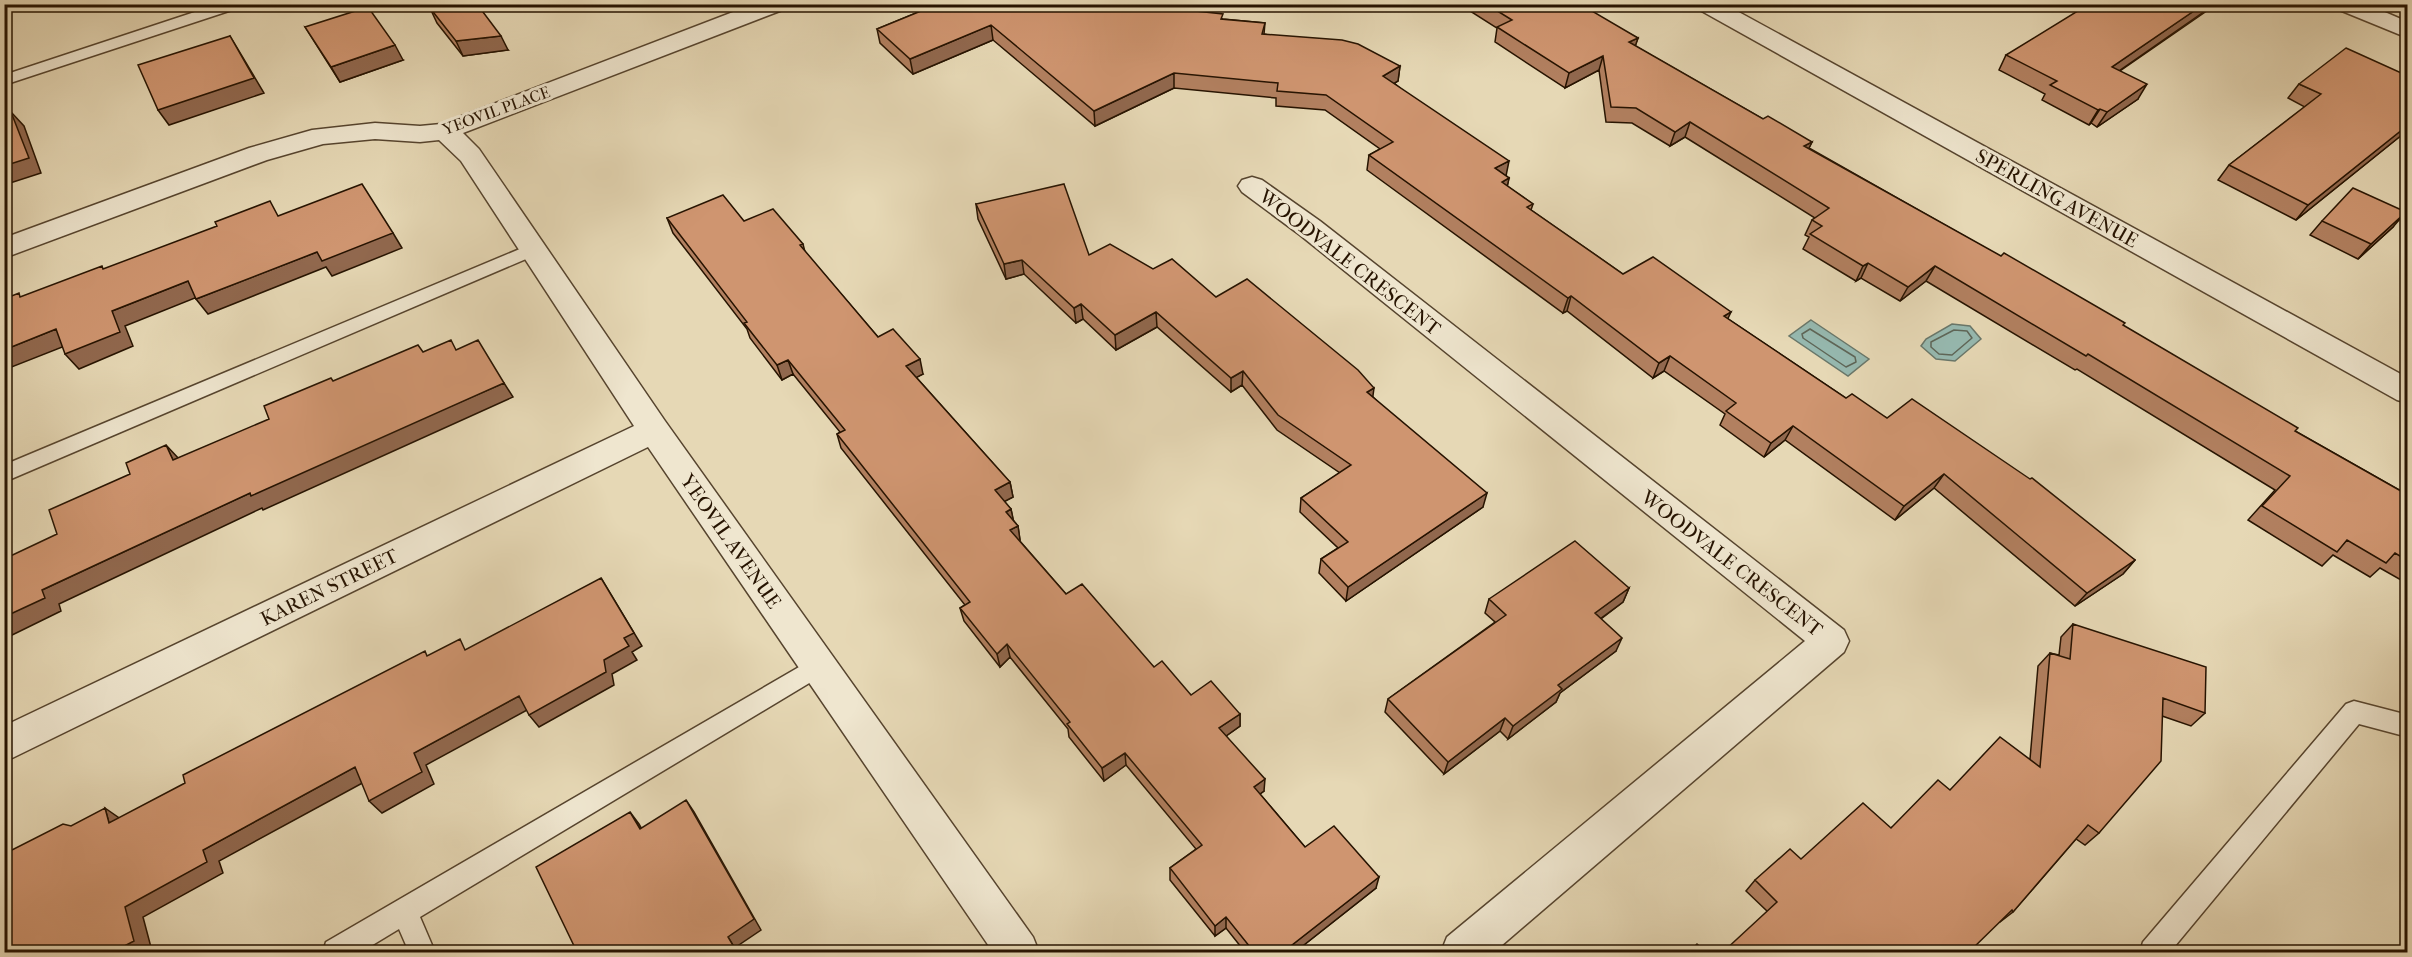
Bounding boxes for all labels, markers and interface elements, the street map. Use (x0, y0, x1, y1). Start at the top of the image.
street label: YEOVIL PLACE (439, 82, 553, 139)
street label: SPERLING AVENUE (1972, 144, 2142, 253)
street label: WOODVALE CRESCENT (1254, 184, 1445, 341)
street label: YEOVIL AVENUE (675, 469, 785, 613)
street label: WOODVALE CRESCENT (1636, 485, 1827, 642)
street label: KAREN STREET (257, 544, 402, 631)

